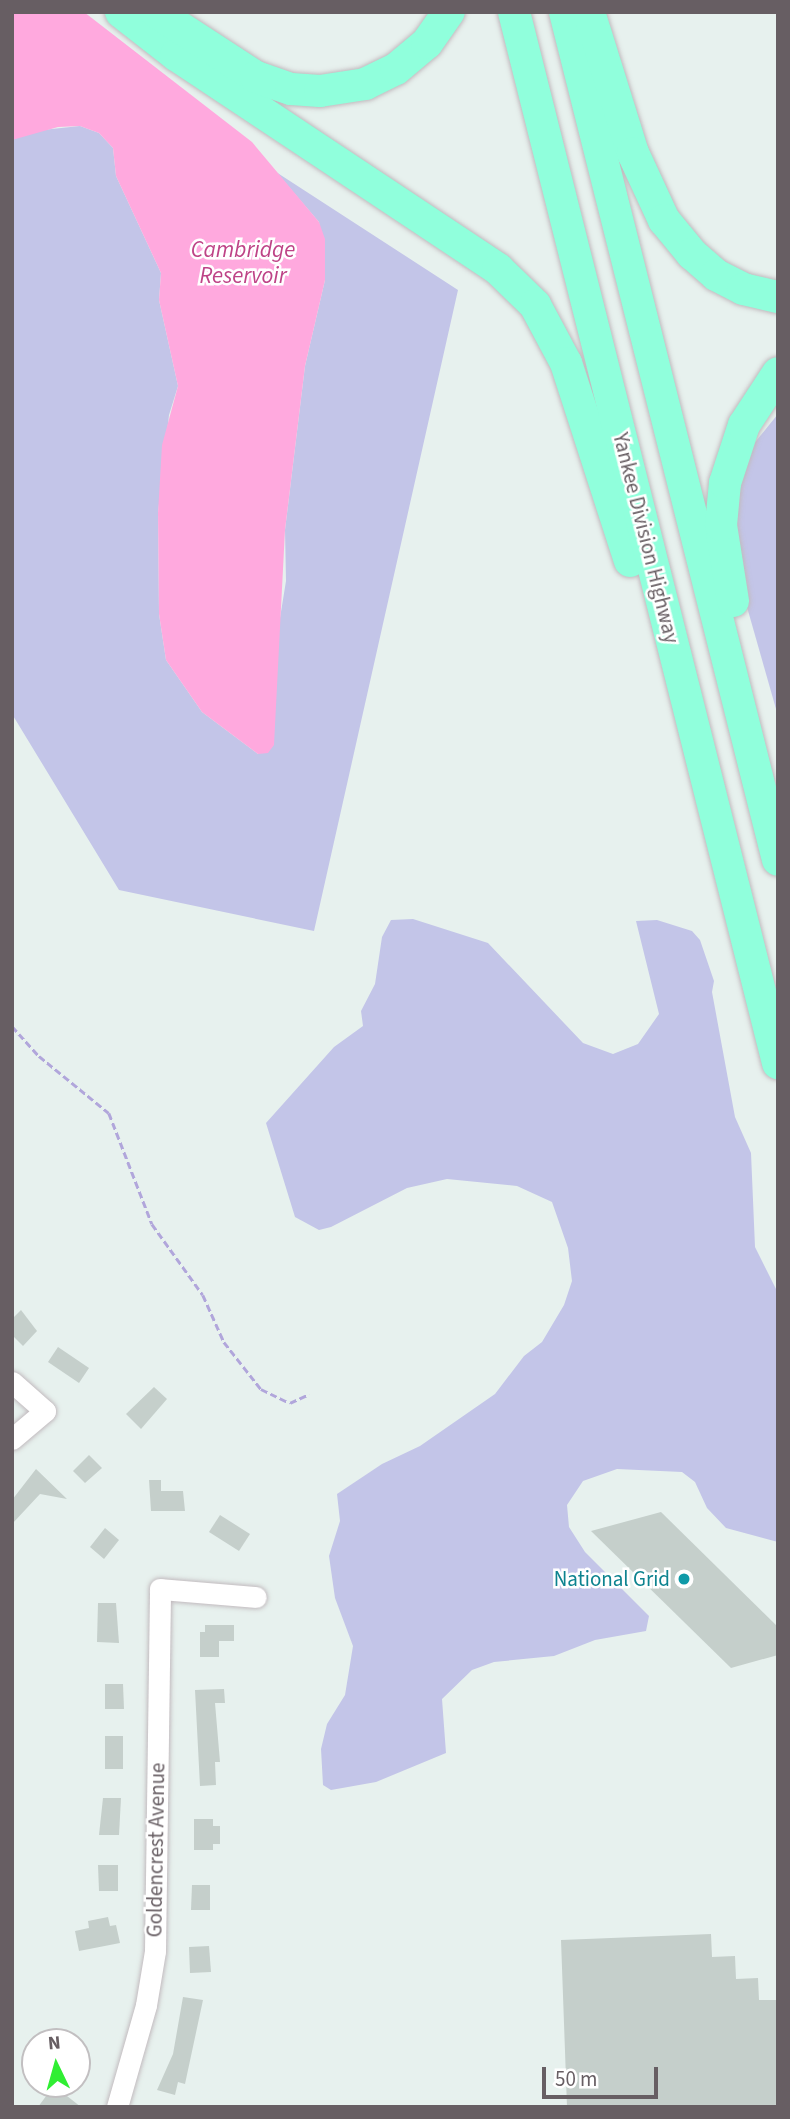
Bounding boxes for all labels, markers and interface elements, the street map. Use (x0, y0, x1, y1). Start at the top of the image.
water label: Cambridge Reservoir (191, 236, 295, 290)
street label: Yankee Division Highway (608, 430, 684, 646)
place label: National Grid (554, 1566, 670, 1592)
marker: National Grid (676, 1571, 692, 1587)
street label: Goldencrest Avenue (142, 1762, 170, 1938)
north arrow (21, 2028, 91, 2098)
text: N (47, 2030, 62, 2058)
scale bar (545, 2052, 660, 2096)
text: 50 m (555, 2064, 597, 2094)

